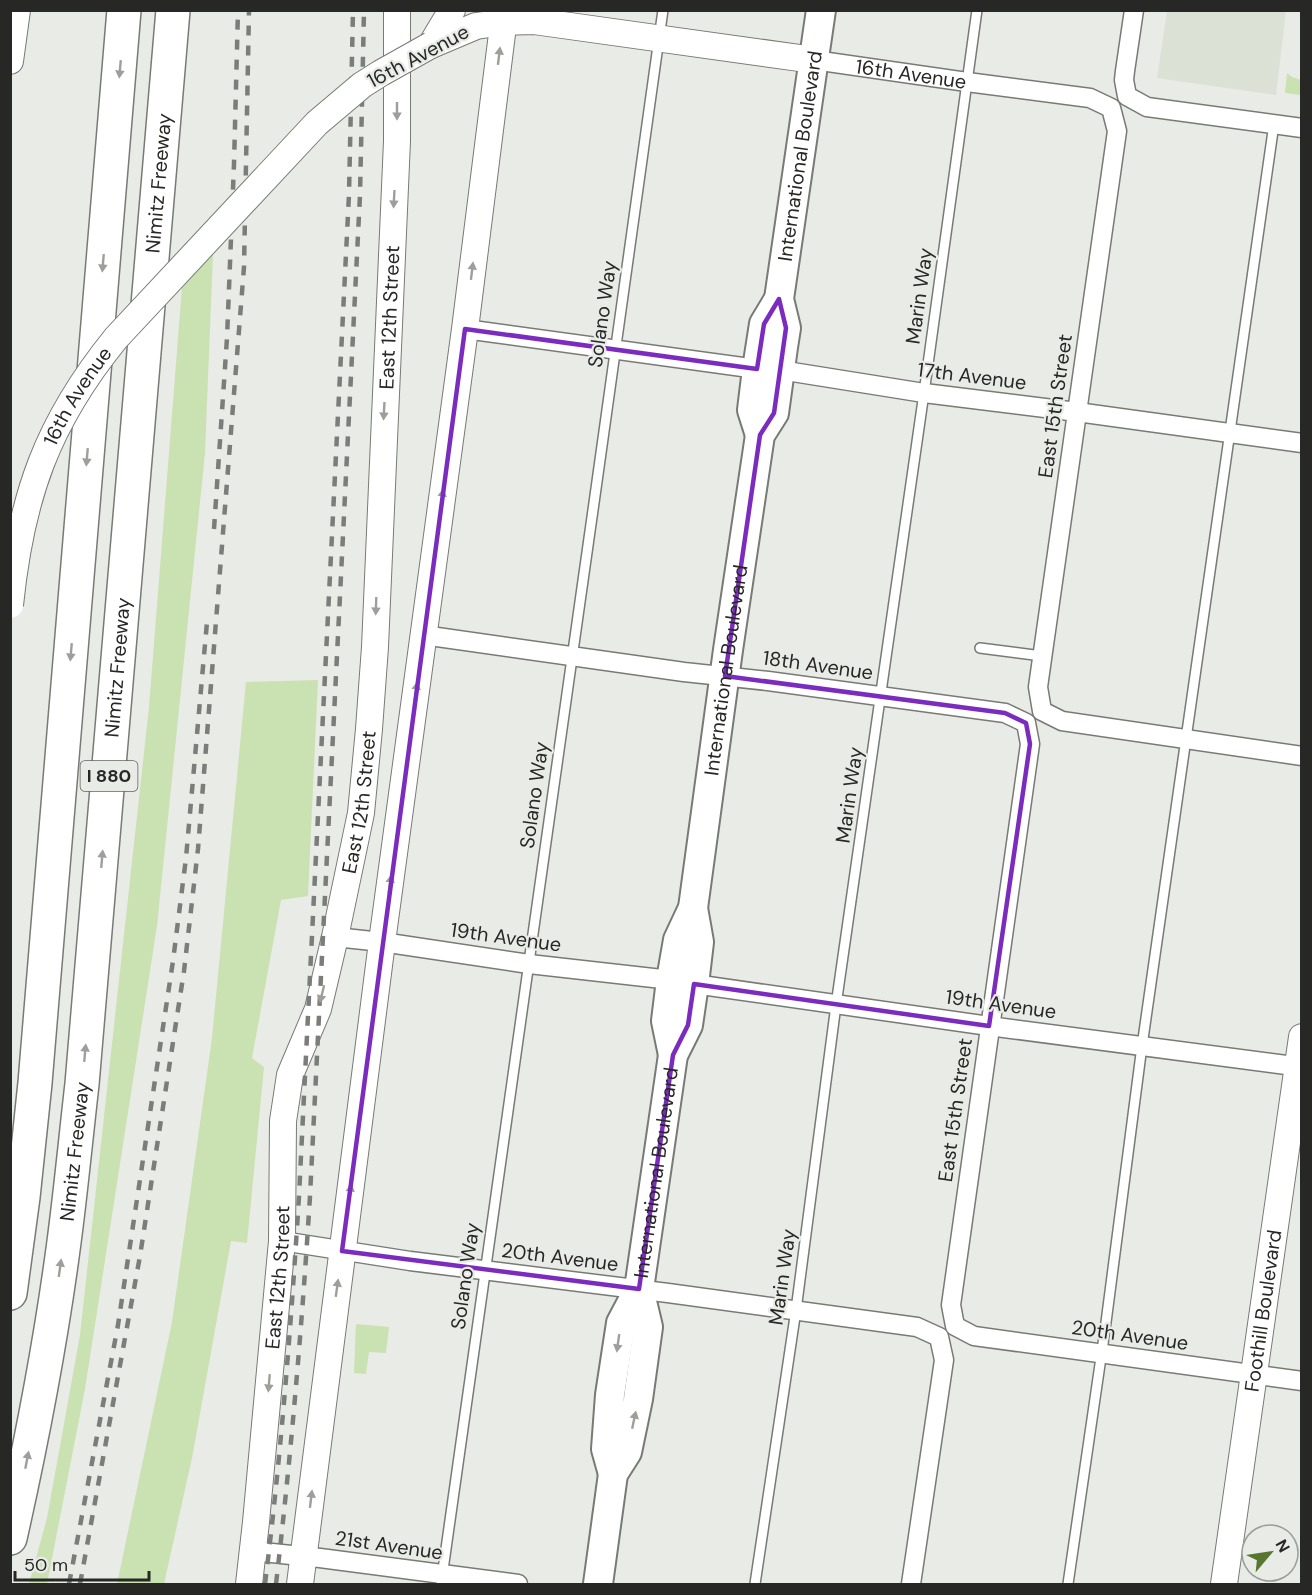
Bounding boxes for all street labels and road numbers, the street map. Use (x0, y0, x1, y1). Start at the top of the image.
street label: 16th Avenue (363, 18, 473, 94)
street label: International Boulevard (772, 49, 828, 263)
street label: 16th Avenue (854, 53, 968, 95)
street label: Nimitz Freeway (139, 112, 177, 254)
street label: East 12th Street (373, 245, 405, 390)
street label: Marin Way (899, 246, 939, 346)
street label: Solano Way (582, 259, 622, 369)
street label: East 15th Street (1032, 332, 1078, 479)
street label: 16th Avenue (37, 341, 117, 450)
street label: 17th Avenue (916, 356, 1028, 396)
street label: International Boulevard (698, 563, 754, 777)
street label: Nimitz Freeway (98, 596, 136, 739)
street label: 18th Avenue (761, 644, 875, 686)
street label: East 12th Street (336, 729, 382, 876)
street label: Solano Way (514, 740, 554, 850)
street label: Marin Way (829, 745, 869, 845)
road number: I 880 (80, 761, 138, 791)
street label: 19th Avenue (449, 916, 563, 958)
street label: 19th Avenue (944, 983, 1058, 1025)
street label: East 15th Street (932, 1036, 978, 1183)
street label: International Boulevard (628, 1066, 684, 1280)
street label: Nimitz Freeway (54, 1080, 95, 1223)
street label: East 12th Street (259, 1205, 295, 1350)
street label: Solano Way (445, 1221, 485, 1331)
street label: Marin Way (762, 1227, 802, 1327)
street label: Foothill Boulevard (1239, 1228, 1287, 1393)
street label: 20th Avenue (500, 1237, 620, 1277)
street label: 20th Avenue (1070, 1314, 1190, 1356)
street label: 21st Avenue (333, 1525, 445, 1565)

